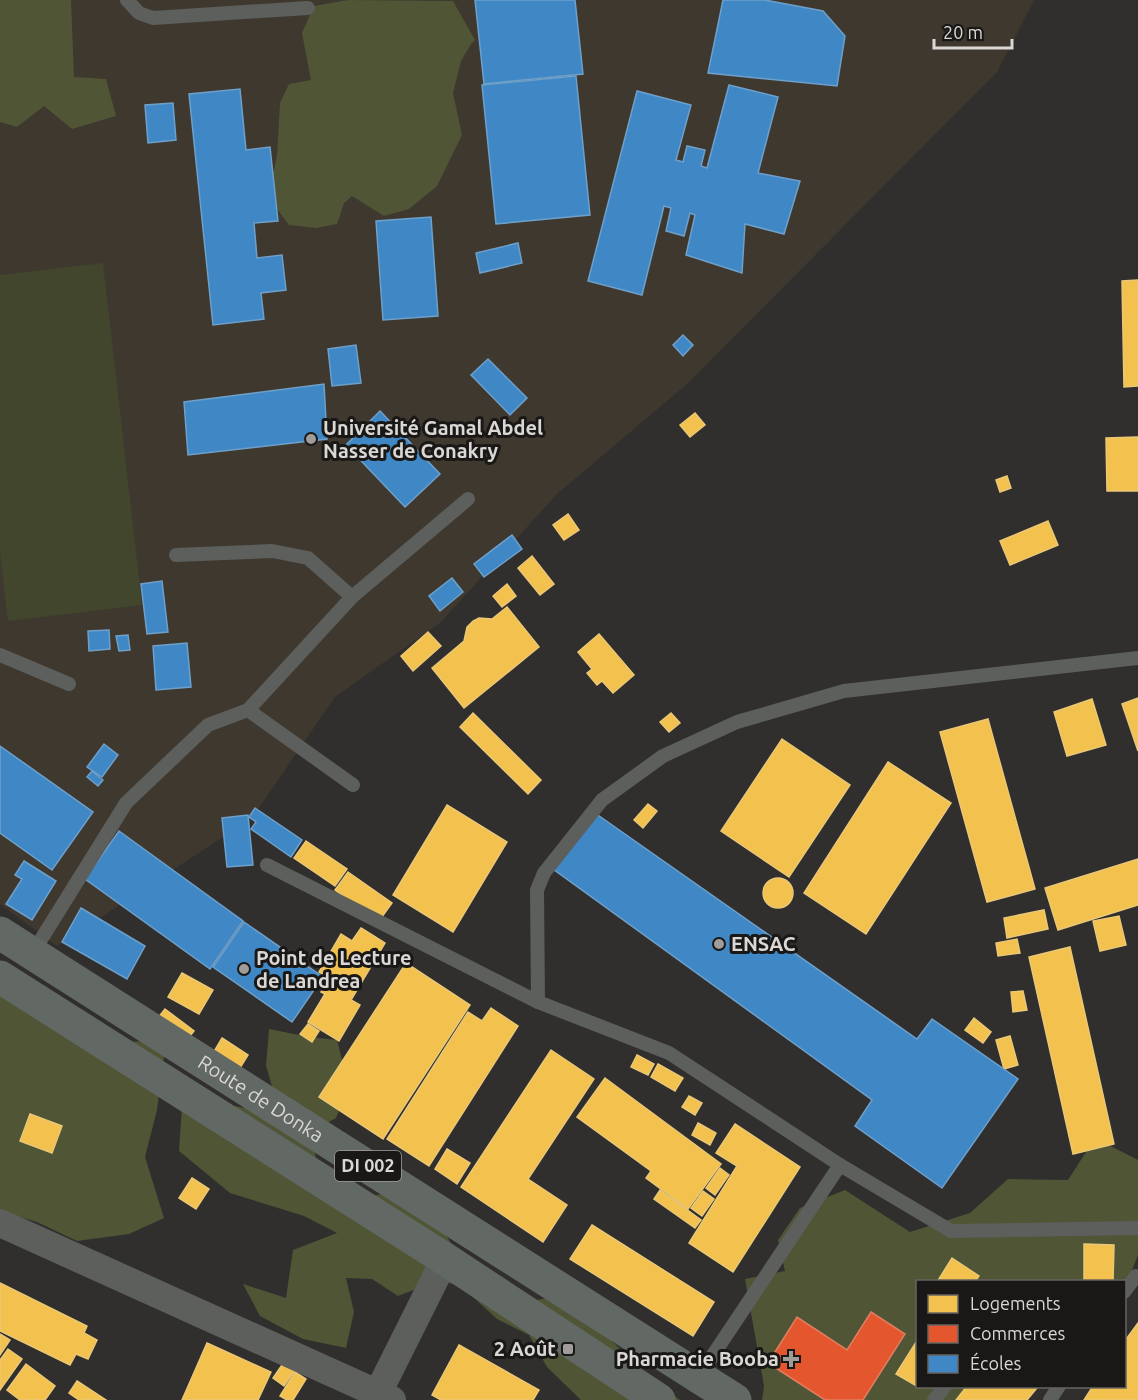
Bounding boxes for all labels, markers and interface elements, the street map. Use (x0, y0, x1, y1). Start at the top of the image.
scale bar (934, 12, 1012, 50)
text: 20 m (943, 22, 983, 42)
place label: Université Gamal Abdel Nasser de Conakry (323, 416, 543, 462)
marker: Université Gamal Abdel Nasser de Conakry (304, 432, 318, 446)
place label: ENSAC (731, 932, 796, 955)
marker: ENSAC (712, 937, 726, 951)
place label: Point de Lecture de Landrea (256, 946, 412, 992)
marker: Point de Lecture de Landrea (237, 962, 251, 976)
street label: Route de Donka (194, 1050, 328, 1147)
road number: DI 002 (335, 1151, 401, 1181)
legend (916, 1280, 1126, 1388)
text: Logements (970, 1293, 1061, 1313)
text: Commerces (970, 1323, 1066, 1343)
place label: 2 Août (494, 1337, 556, 1360)
marker: 2 Août (561, 1342, 575, 1356)
place label: Pharmacie Booba (616, 1347, 779, 1370)
marker: Pharmacie Booba (784, 1352, 798, 1366)
text: Écoles (970, 1352, 1022, 1373)

